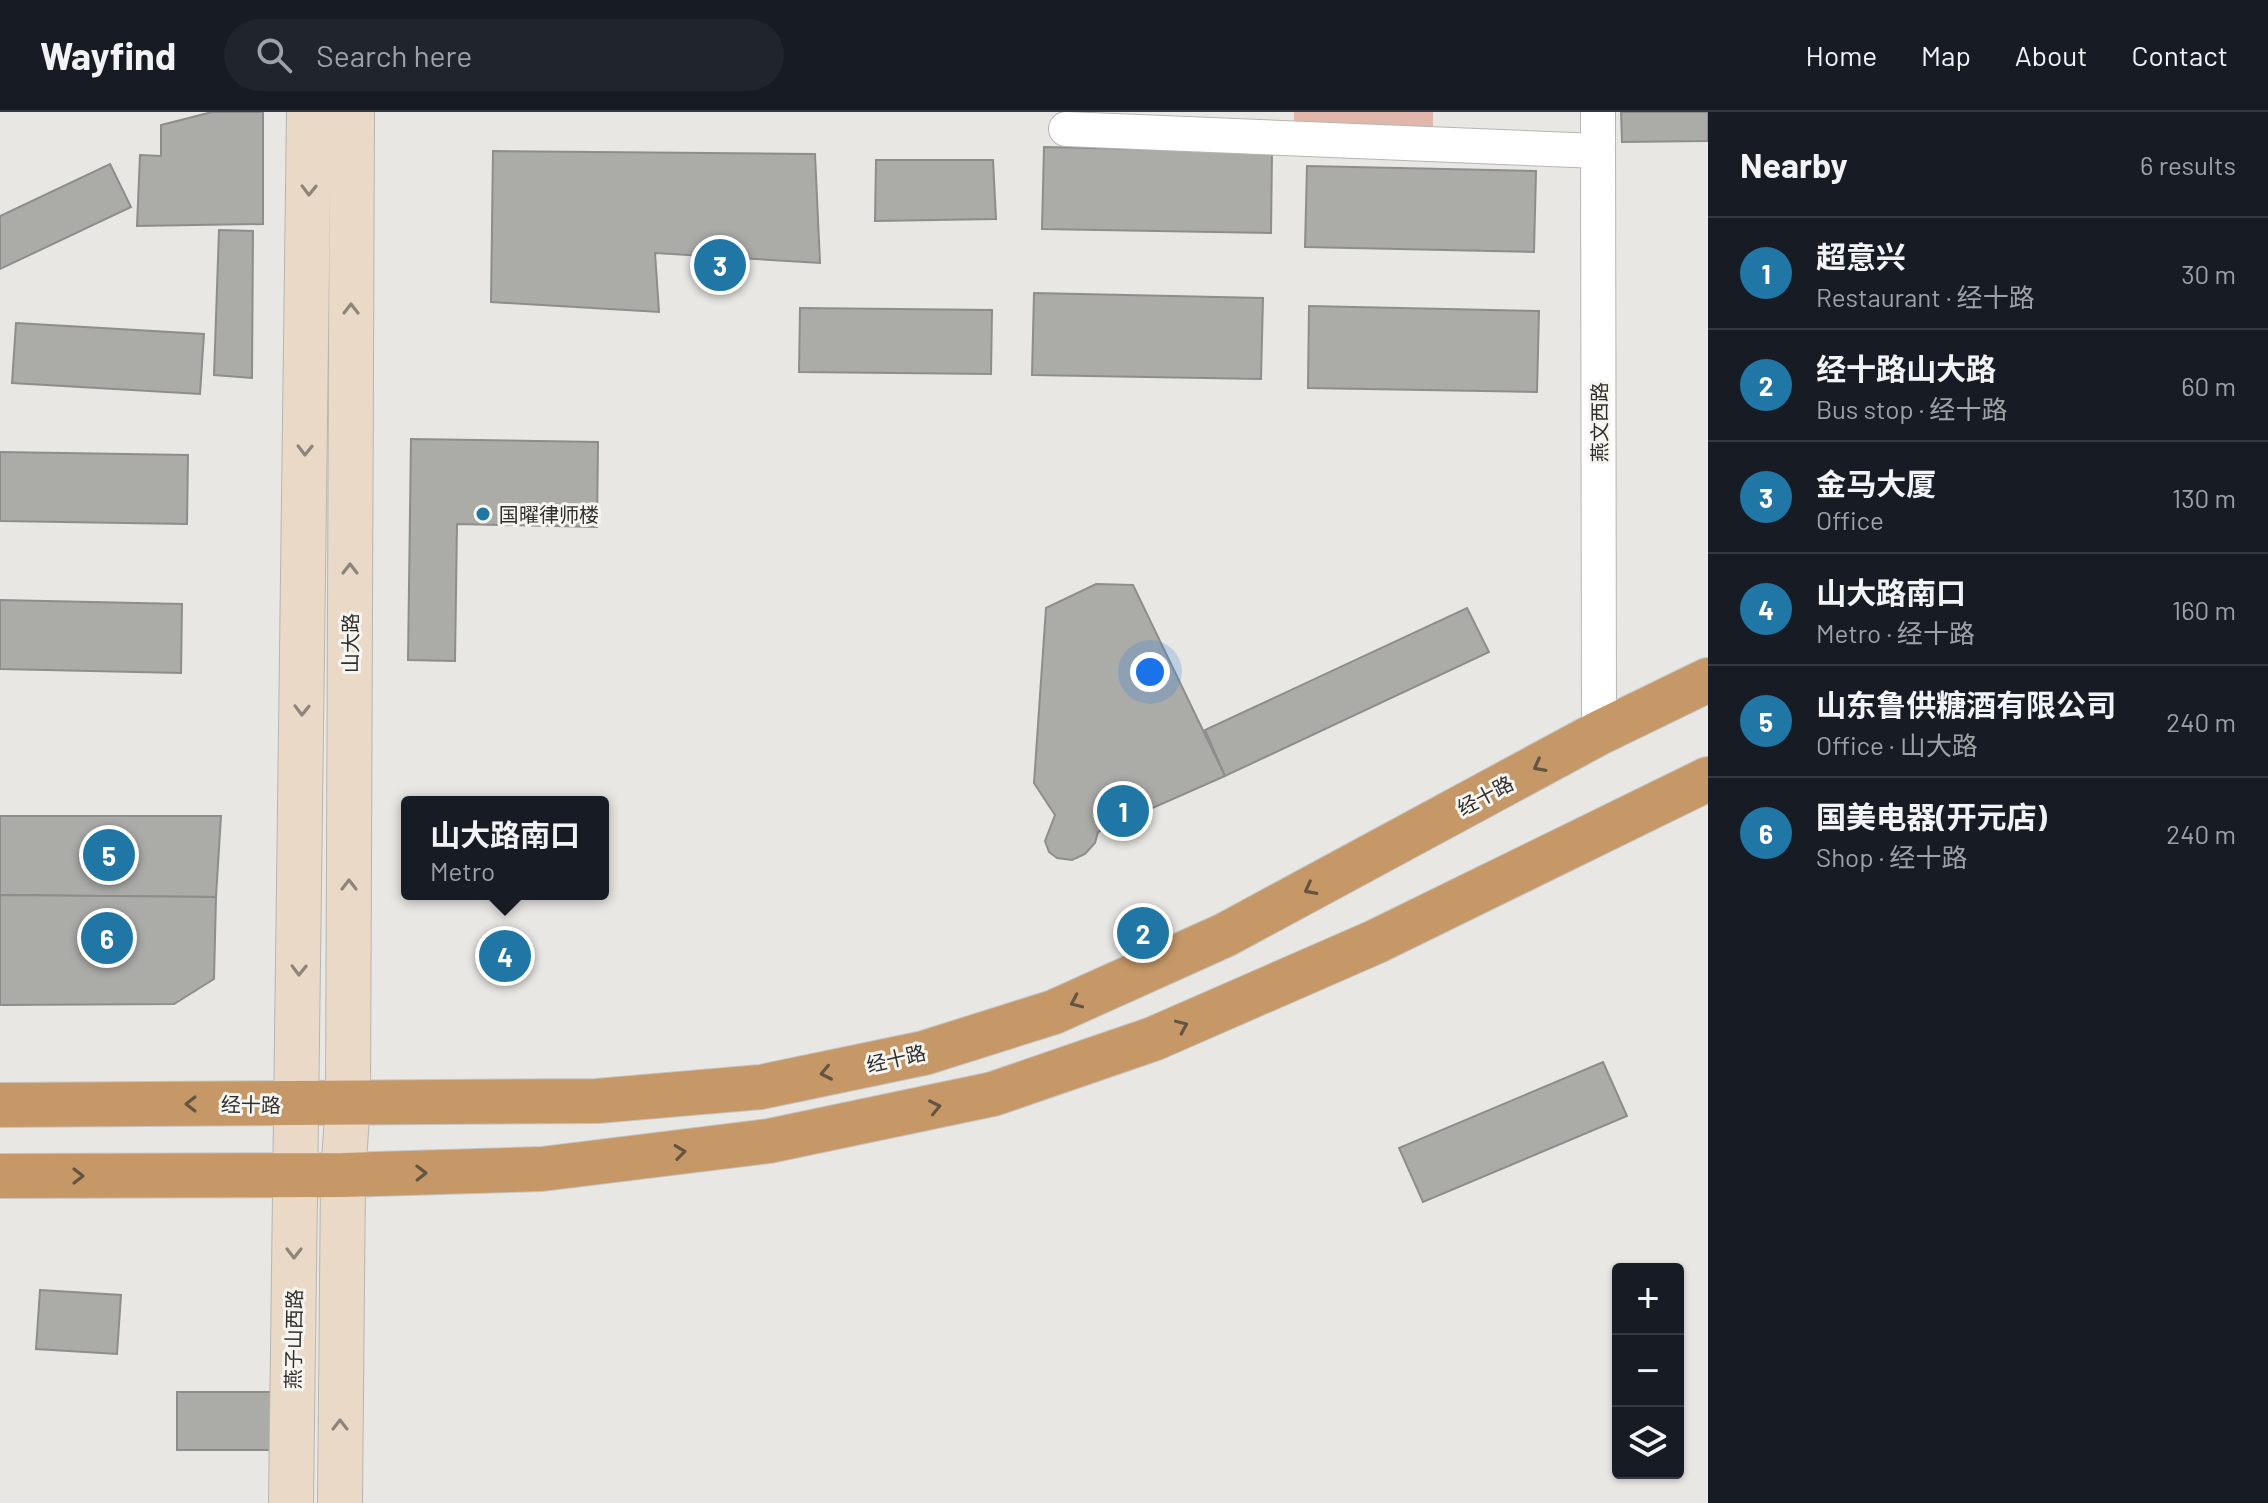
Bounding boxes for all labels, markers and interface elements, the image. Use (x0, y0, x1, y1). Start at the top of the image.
search box (224, 19, 784, 91)
text: Wayfind (40, 32, 176, 78)
icon: search (252, 33, 296, 77)
text: Search here (316, 37, 472, 73)
text: Home (1806, 38, 1877, 72)
text: Map (1921, 38, 1971, 72)
text: About (2015, 38, 2087, 72)
text: Contact (2131, 38, 2228, 72)
text: Nearby (1740, 144, 1848, 185)
text: 6 results (2140, 149, 2236, 180)
one-way arrow (300, 184, 317, 197)
pin: 3 (694, 235, 746, 295)
text: 超意兴 (1816, 238, 1906, 274)
text: 1 (1761, 258, 1771, 289)
text: 30 m (2181, 258, 2236, 289)
text: Restaurant · 经十路 (1816, 281, 2035, 312)
one-way arrow (342, 302, 360, 315)
text: 经十路山大路 (1816, 350, 1996, 386)
text: 2 (1759, 370, 1773, 401)
text: 60 m (2181, 370, 2236, 401)
street label: 燕文西路 (1587, 382, 1611, 462)
text: Bus stop · 经十路 (1816, 393, 2008, 424)
one-way arrow (297, 444, 314, 457)
text: 金马大厦 (1816, 465, 1936, 501)
text: 3 (1759, 482, 1773, 513)
text: 130 m (2172, 482, 2236, 513)
place label: 国曜律师楼 (499, 502, 599, 526)
text: Office (1816, 504, 1884, 535)
marker: 国曜律师楼 (474, 505, 492, 523)
one-way arrow (341, 562, 359, 575)
text: 山大路南口 (1816, 574, 1966, 610)
text: 4 (1758, 594, 1774, 625)
text: 160 m (2172, 594, 2236, 625)
street label: 山大路 (338, 613, 362, 673)
text: Metro · 经十路 (1816, 617, 1975, 648)
your location (1130, 652, 1170, 692)
text: 山东鲁供糖酒有限公司 (1816, 686, 2116, 722)
one-way arrow (293, 704, 311, 717)
text: 5 (1759, 706, 1773, 737)
text: 240 m (2166, 706, 2236, 737)
text: Office · 山大路 (1816, 729, 1978, 760)
one-way arrow (1532, 756, 1547, 771)
street label: 经十路 (1453, 770, 1517, 820)
pin: 1 (1097, 781, 1149, 841)
popup (401, 796, 609, 900)
text: 国美电器(开元店) (1816, 798, 2047, 834)
text: 山大路南口 (430, 816, 580, 852)
text: 6 (1759, 818, 1773, 849)
text: 240 m (2166, 818, 2236, 849)
pin: 5 (83, 825, 135, 885)
text: Shop · 经十路 (1816, 841, 1967, 872)
text: Metro (430, 855, 495, 886)
one-way arrow (340, 878, 358, 891)
one-way arrow (1304, 880, 1318, 895)
pin: 2 (1117, 903, 1169, 963)
pin: 6 (81, 908, 133, 968)
pin: 4 (479, 926, 531, 986)
one-way arrow (290, 964, 308, 977)
one-way arrow (1070, 992, 1084, 1008)
one-way arrow (1174, 1019, 1188, 1035)
street label: 经十路 (864, 1040, 928, 1076)
one-way arrow (820, 1064, 833, 1081)
street label: 经十路 (221, 1091, 281, 1117)
one-way arrow (184, 1095, 197, 1113)
one-way arrow (929, 1099, 942, 1116)
one-way arrow (673, 1144, 686, 1161)
one-way arrow (415, 1164, 428, 1181)
one-way arrow (72, 1167, 85, 1185)
one-way arrow (285, 1247, 303, 1260)
map controls (1612, 1263, 1684, 1479)
button: + (1612, 1263, 1684, 1335)
street label: 燕子山西路 (280, 1289, 306, 1389)
button: − (1612, 1335, 1684, 1407)
button: layers (1612, 1407, 1684, 1479)
one-way arrow (331, 1418, 349, 1431)

